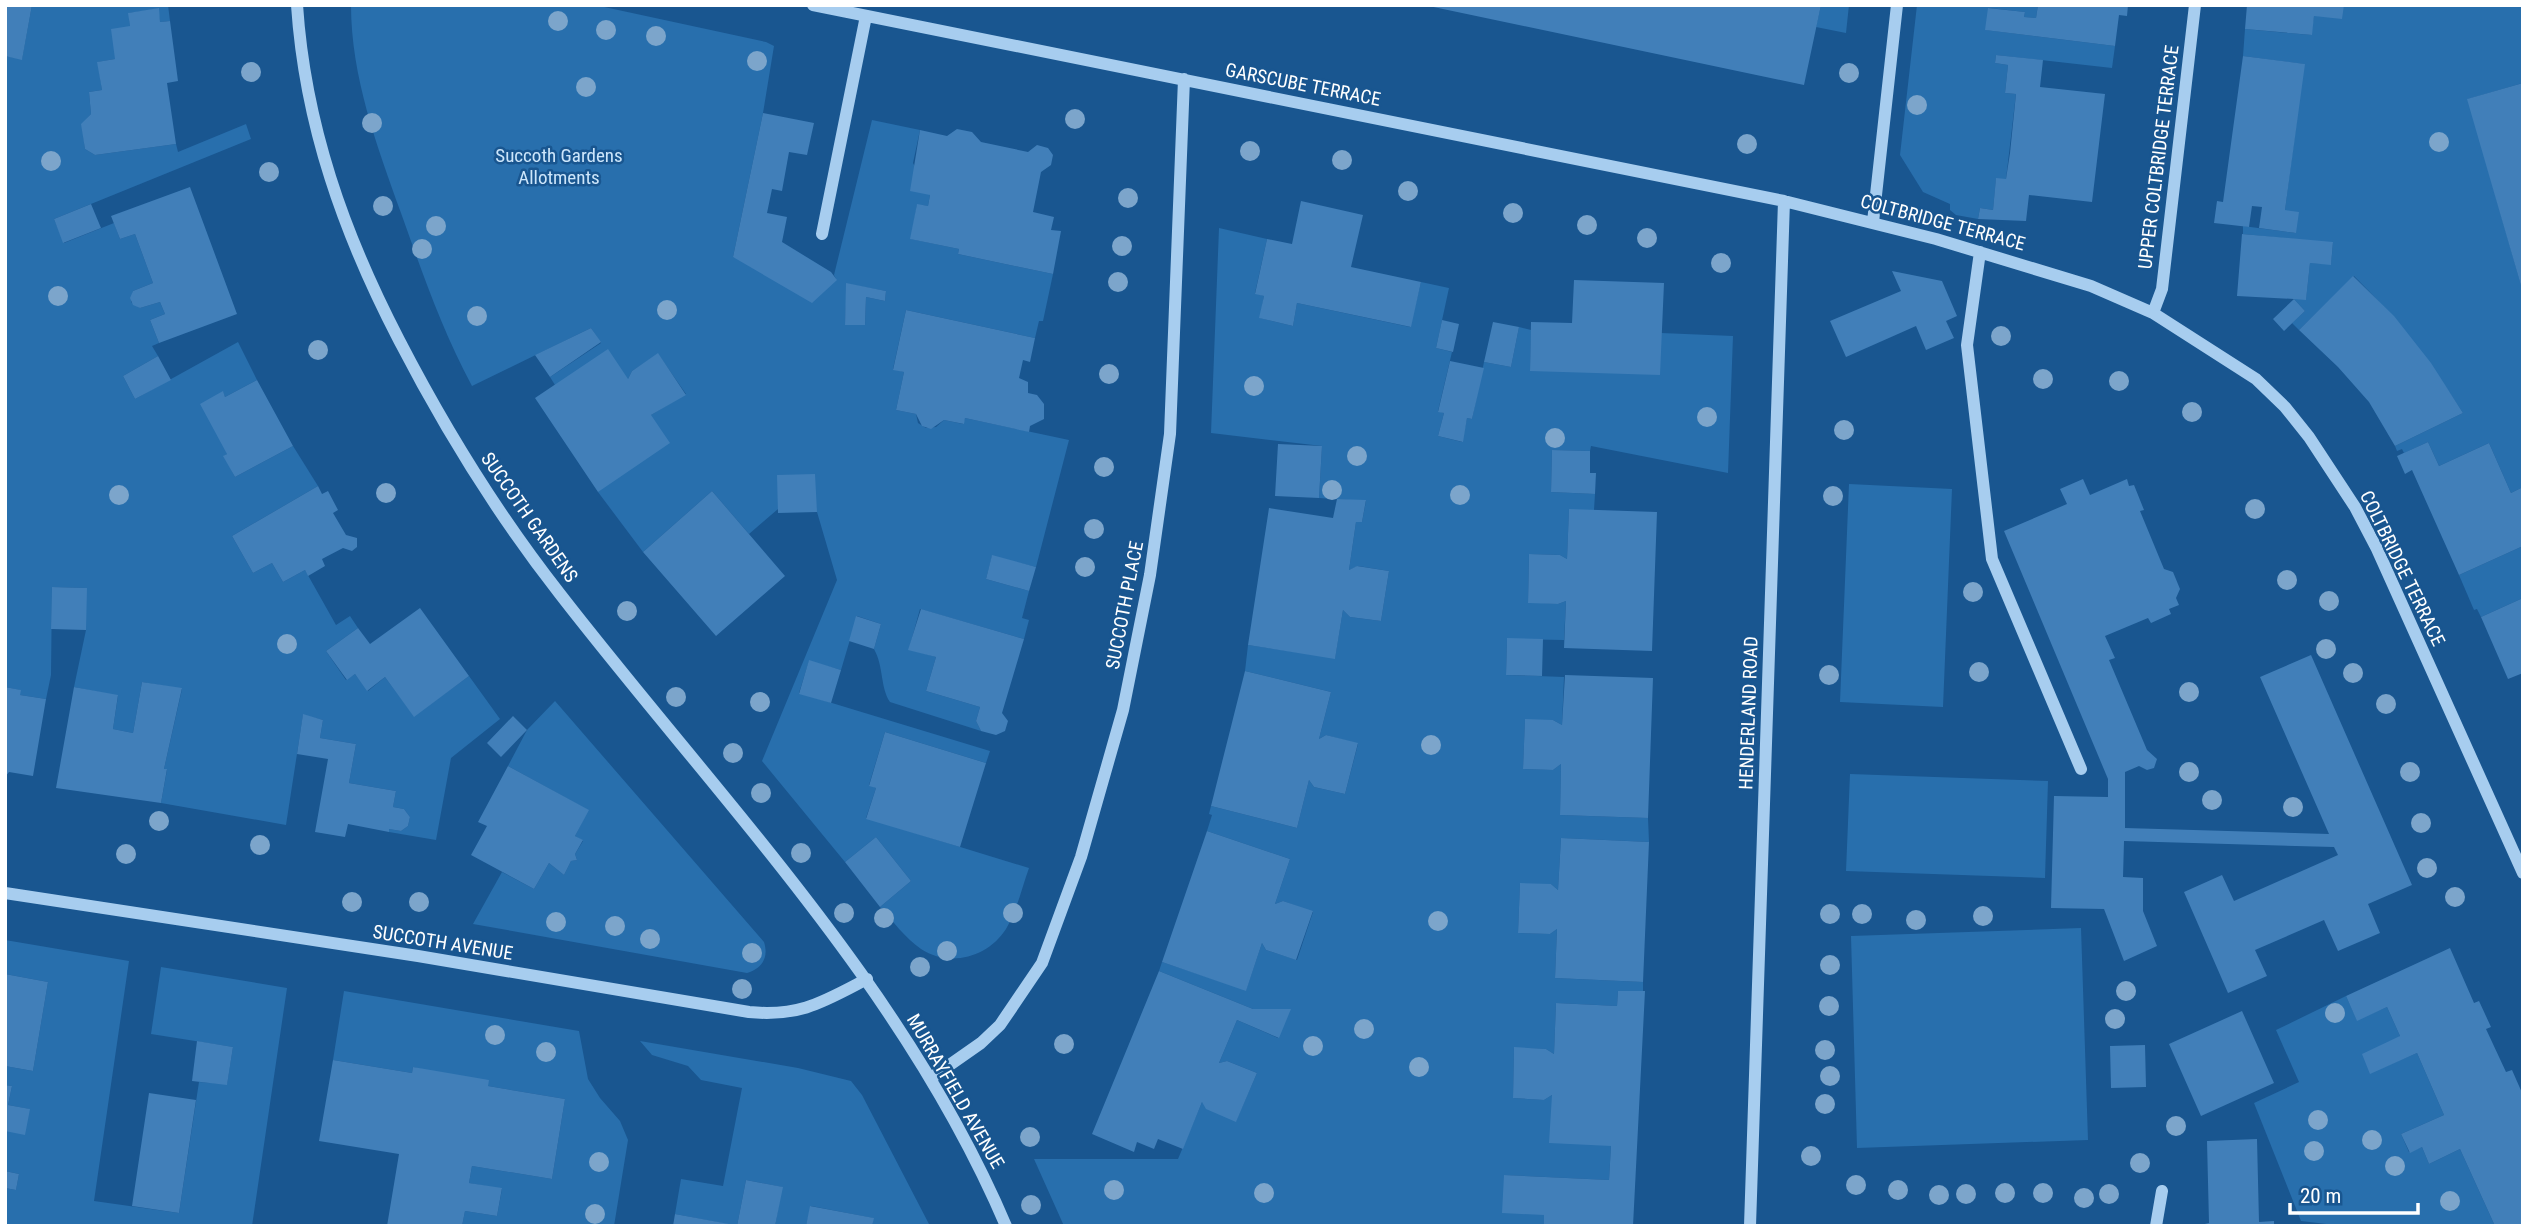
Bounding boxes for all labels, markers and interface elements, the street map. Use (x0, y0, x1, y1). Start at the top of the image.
street label: UPPER COLTBRIDGE TERRACE (2133, 44, 2184, 270)
street label: GARSCUBE TERRACE (1223, 58, 1383, 111)
park label: Succoth Gardens Allotments (495, 144, 623, 189)
street label: COLTBRIDGE TERRACE (1858, 189, 2028, 256)
street label: SUCCOTH GARDENS (476, 448, 583, 587)
street label: COLTBRIDGE TERRACE (2355, 487, 2450, 650)
street label: SUCCOTH PLACE (1101, 539, 1148, 671)
street label: HENDERLAND ROAD (1734, 636, 1763, 790)
street label: SUCCOTH AVENUE (371, 920, 515, 965)
street label: MURRAYFIELD AVENUE (902, 1010, 1009, 1173)
scale bar (2290, 1172, 2418, 1216)
text: 20 m (2300, 1184, 2341, 1208)

